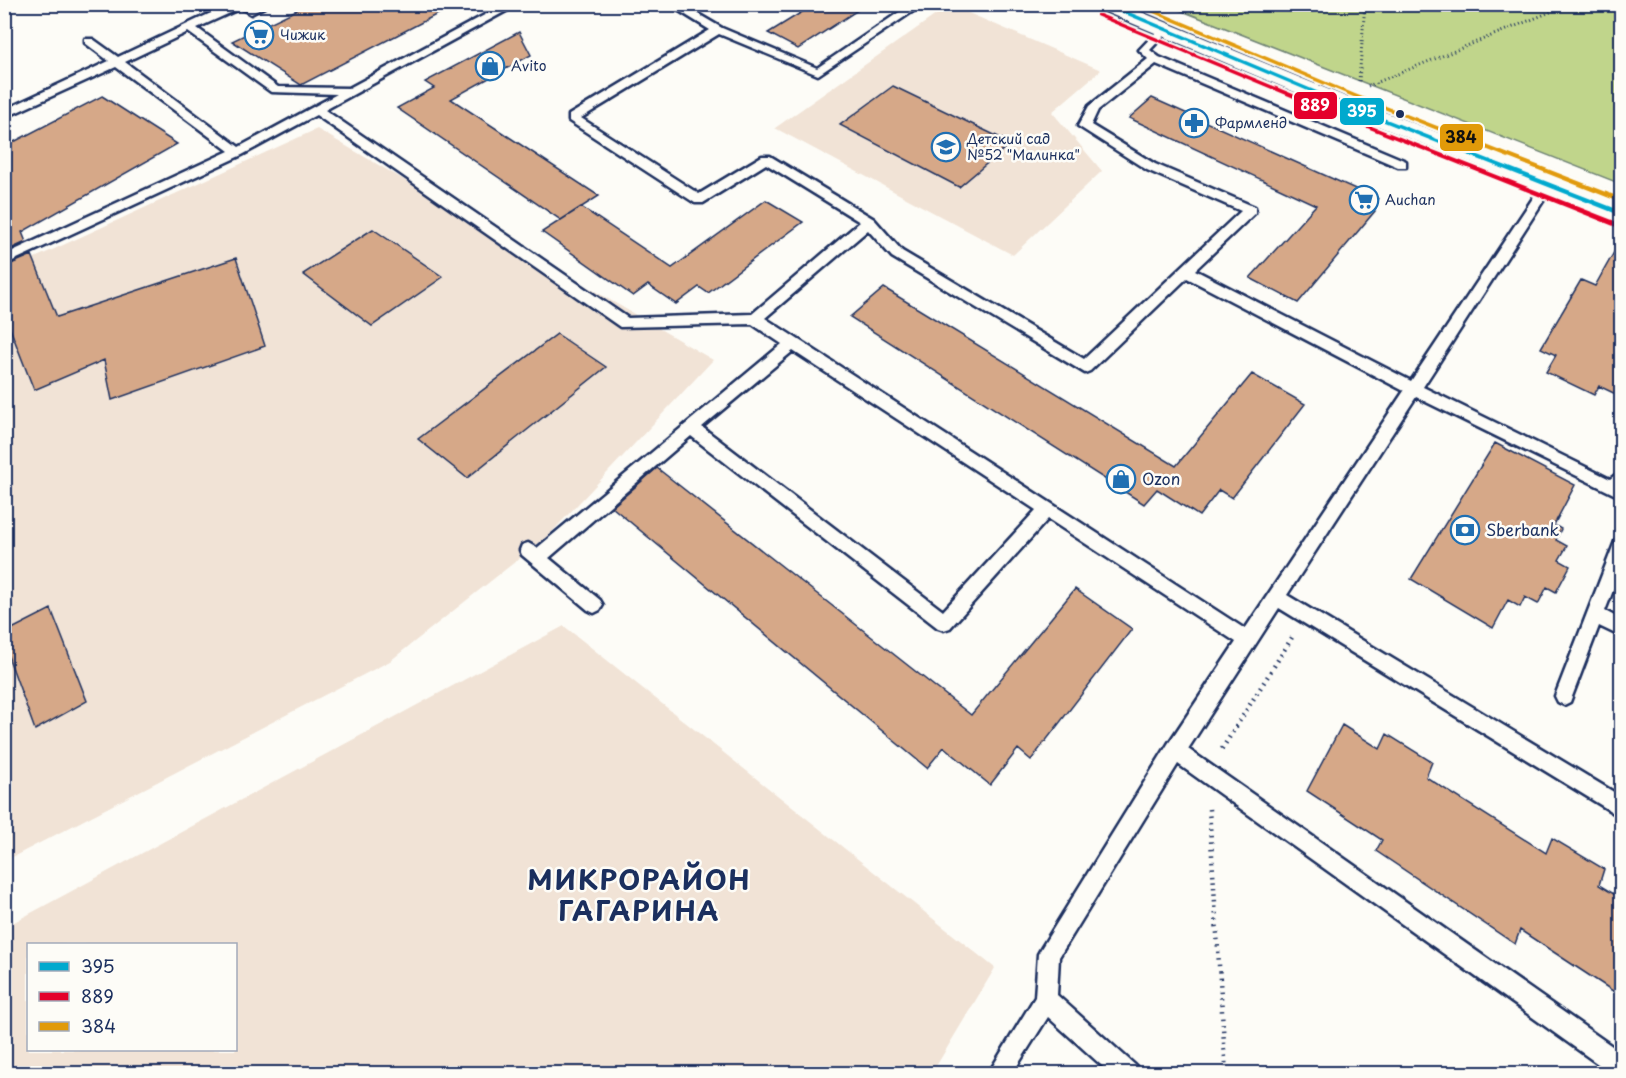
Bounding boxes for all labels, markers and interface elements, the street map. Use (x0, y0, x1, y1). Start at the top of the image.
supermarket icon: Чижик (243, 19, 275, 51)
place label: Чижик (280, 24, 326, 45)
shop icon: Avito (474, 50, 506, 82)
place label: Avito (511, 55, 547, 76)
line badge: 889 (1293, 91, 1338, 120)
text: 889 (1300, 92, 1330, 116)
line badge: 395 (1339, 97, 1385, 126)
text: 395 (1347, 98, 1377, 122)
pharmacy icon: Фармленд (1178, 107, 1210, 139)
unlabelled marker (1394, 108, 1406, 120)
place label: Фармленд (1215, 112, 1287, 133)
line badge: 384 (1439, 123, 1484, 152)
text: 384 (1445, 124, 1477, 148)
place label: Детский сад №52 "Малинка" (966, 128, 1080, 165)
school or university icon: Детский сад №52 "Малинка" (930, 131, 962, 163)
supermarket icon: Auchan (1348, 184, 1380, 216)
place label: Auchan (1385, 189, 1436, 210)
shop icon: Ozon (1105, 463, 1137, 495)
place label: Ozon (1142, 466, 1180, 490)
bank icon: Sberbank (1449, 514, 1481, 546)
place label: Sberbank (1486, 517, 1560, 541)
district label: МИКРОРАЙОН ГАГАРИНА (527, 858, 751, 930)
legend (27, 943, 237, 1051)
text: 395 (81, 952, 115, 979)
text: 889 (81, 982, 114, 1009)
text: 384 (81, 1012, 116, 1039)

